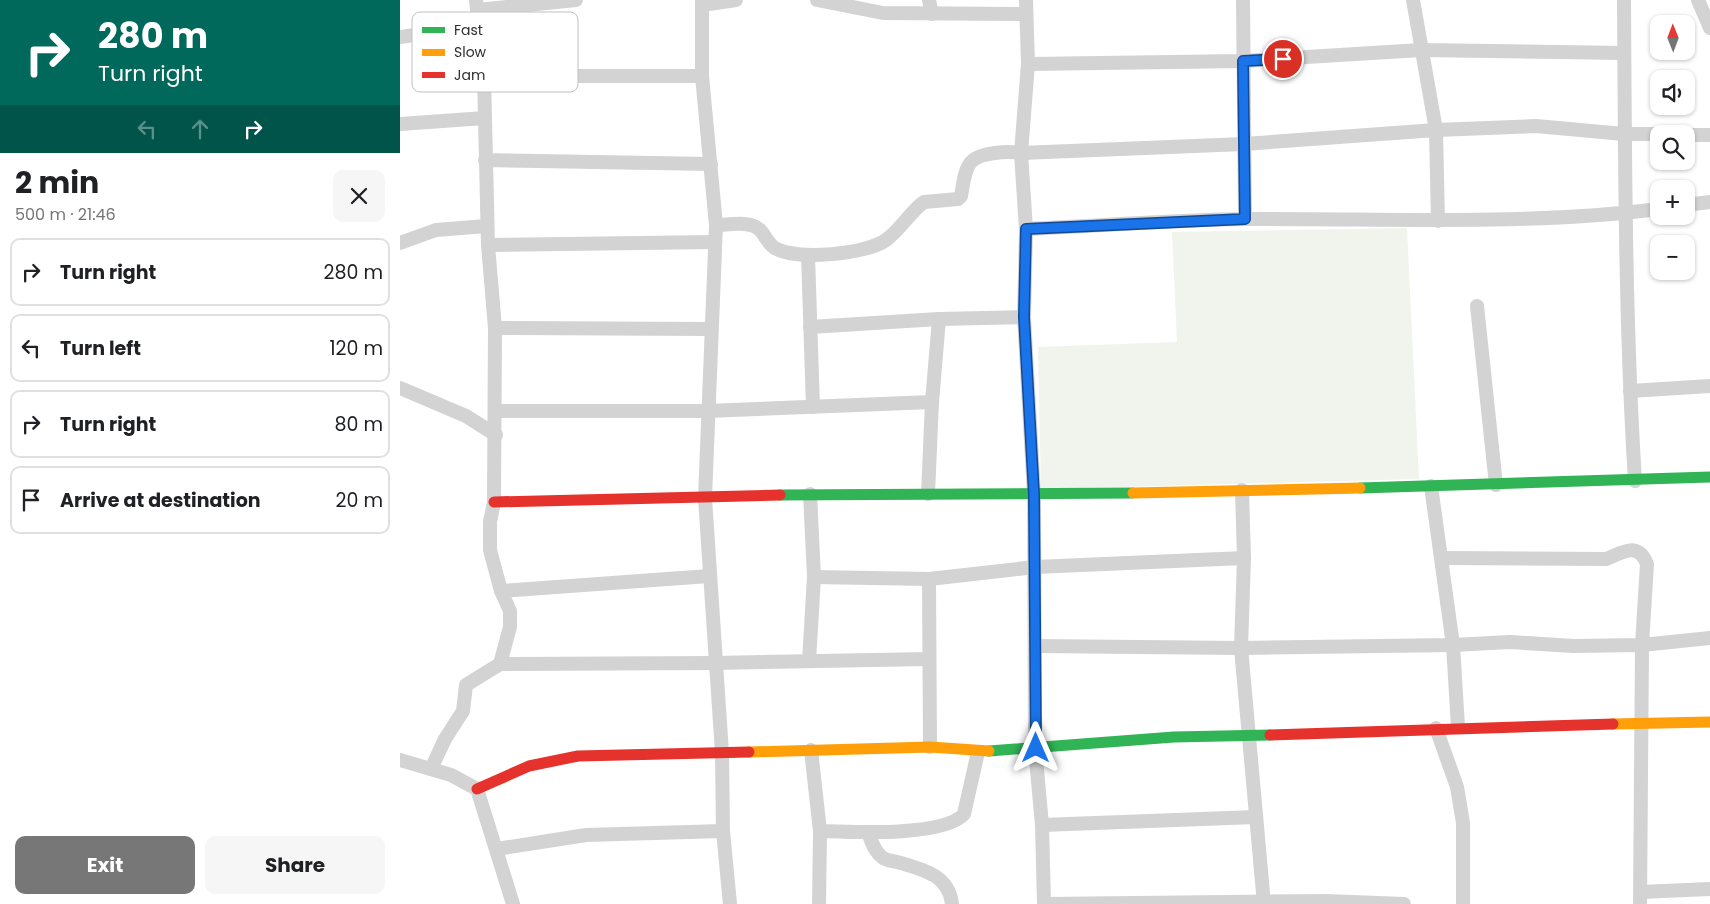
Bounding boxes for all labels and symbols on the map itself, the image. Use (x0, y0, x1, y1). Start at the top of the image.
legend (412, 12, 578, 92)
north arrow (1650, 15, 1695, 60)
text: Fast (454, 20, 483, 40)
pin (1262, 38, 1304, 80)
text: Slow (454, 42, 487, 62)
text: Jam (454, 65, 485, 85)
position arrow (1009, 721, 1061, 773)

